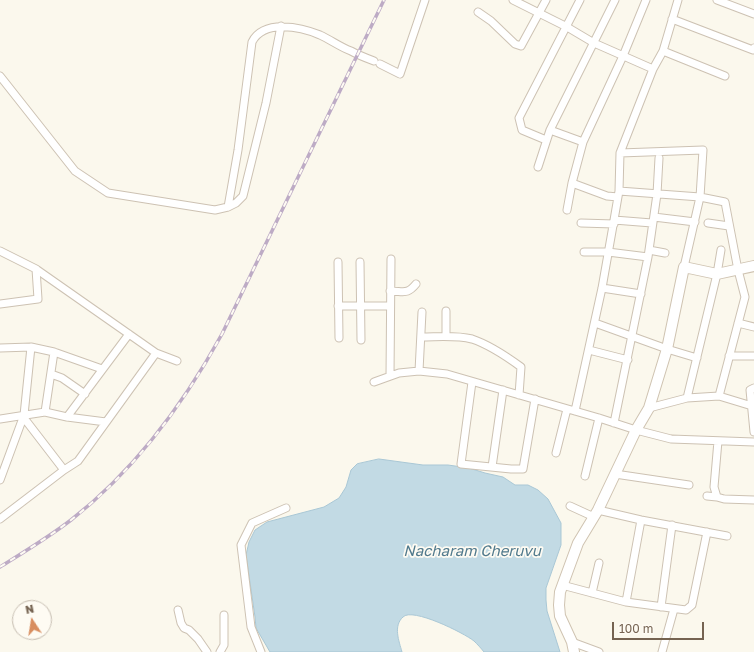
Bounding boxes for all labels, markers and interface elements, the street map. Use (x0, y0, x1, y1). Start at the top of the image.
water label: Nacharam Cheruvu (403, 542, 541, 560)
north arrow (12, 600, 52, 640)
text: N (24, 602, 35, 616)
scale bar (614, 614, 706, 640)
text: 100 m (619, 621, 653, 636)

